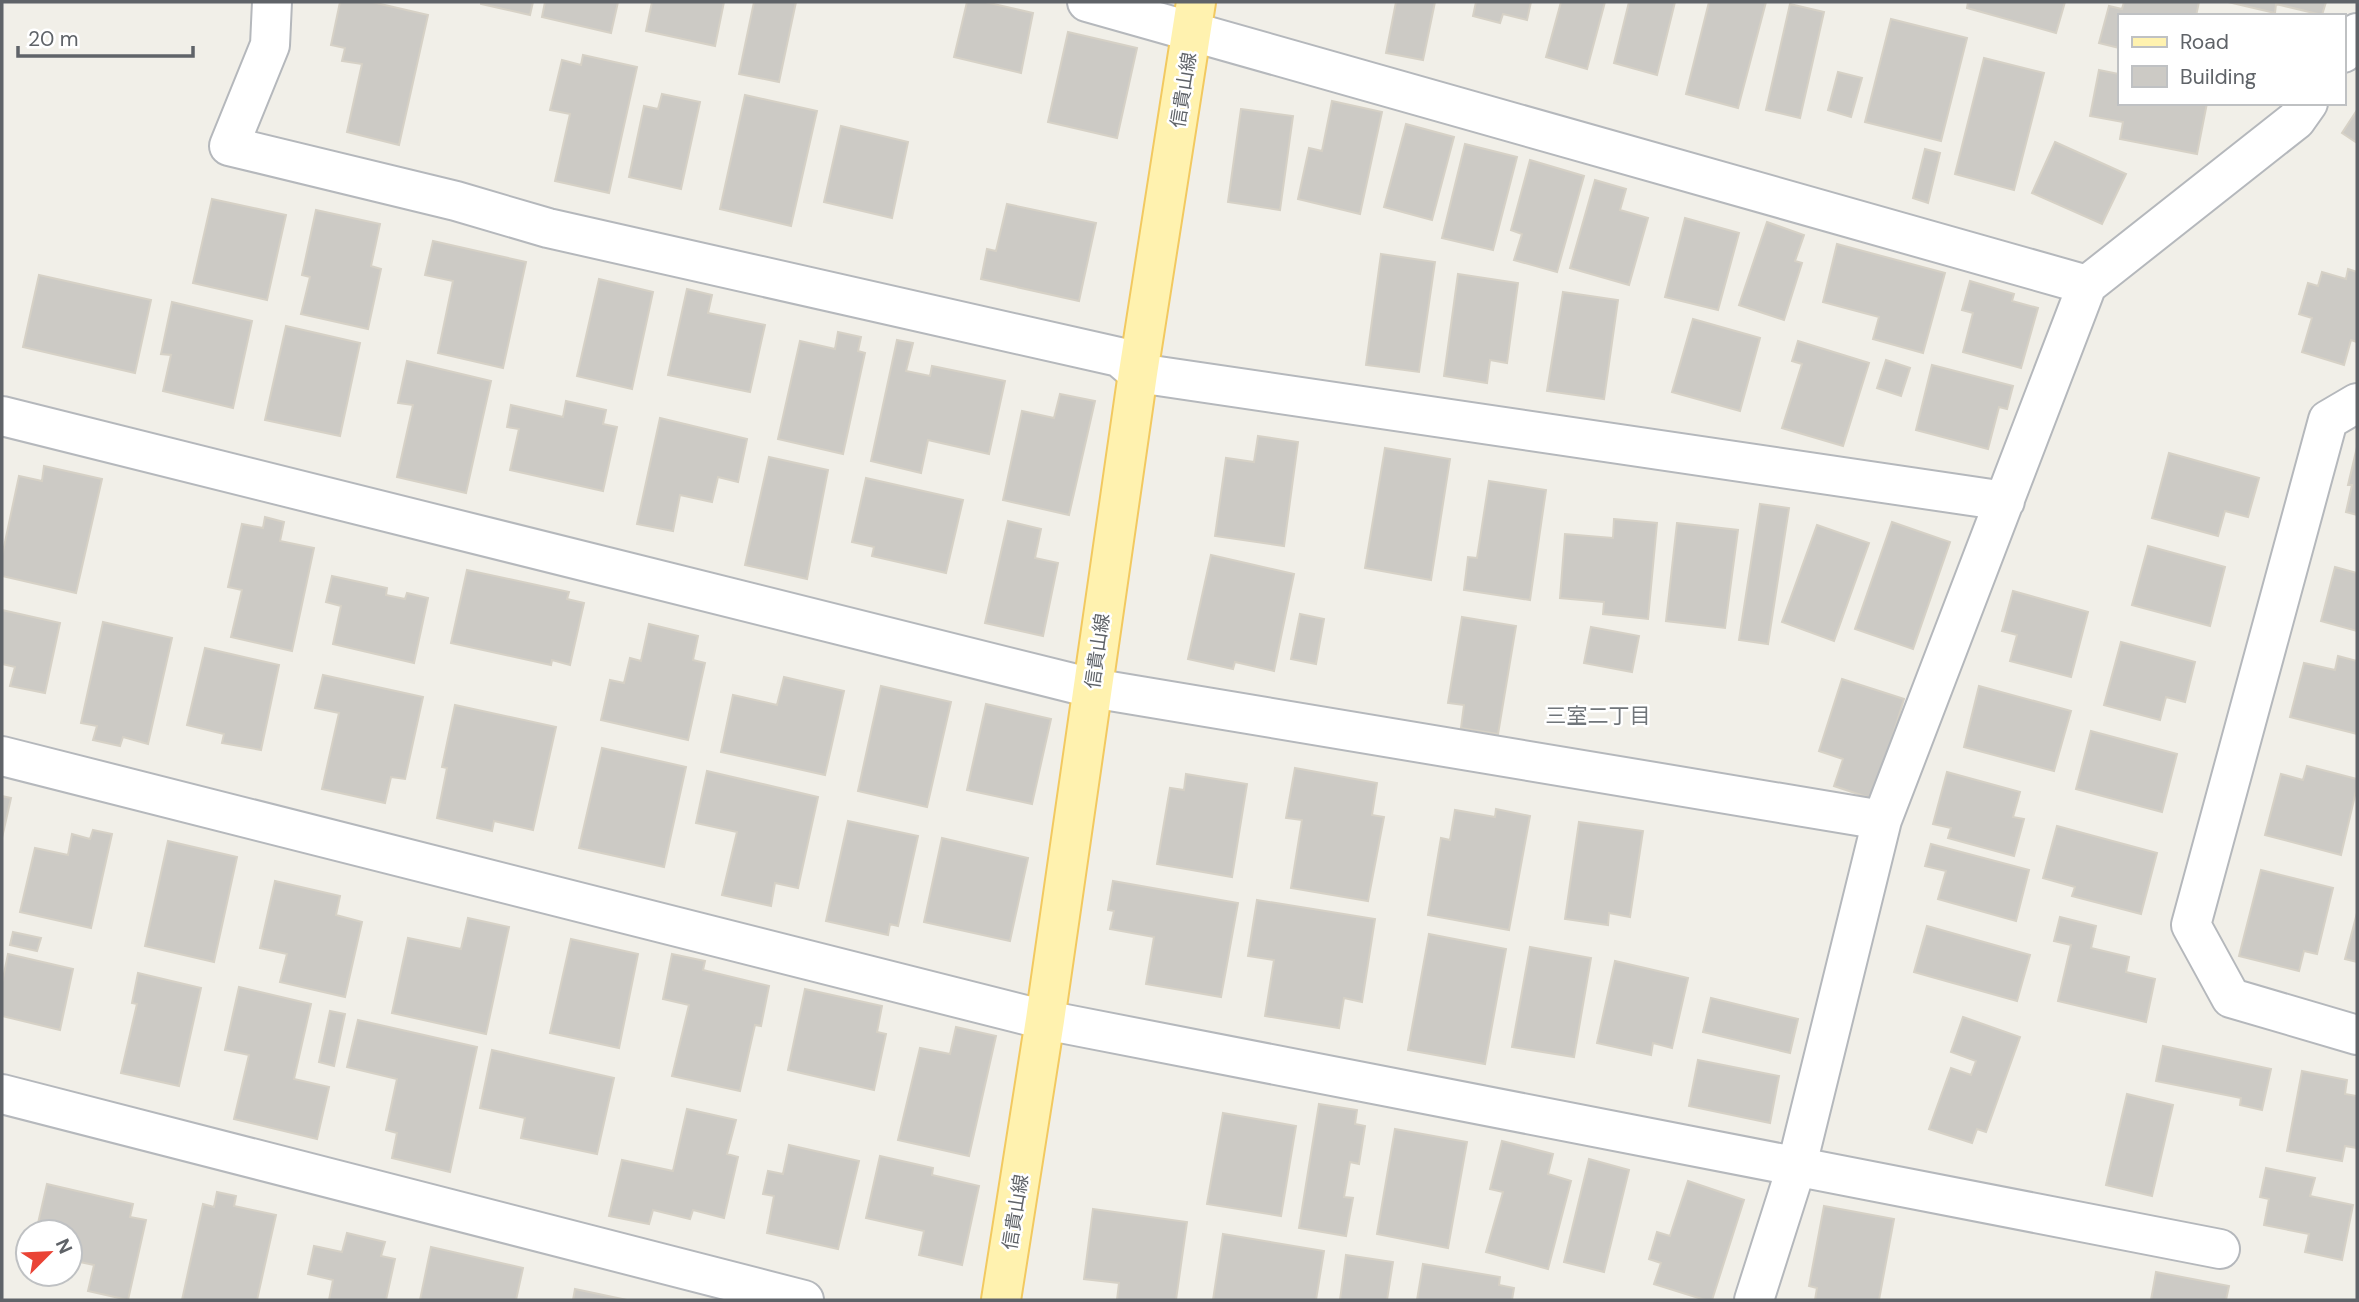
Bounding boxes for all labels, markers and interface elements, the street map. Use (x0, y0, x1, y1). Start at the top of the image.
scale bar (18, 14, 192, 58)
legend (2118, 14, 2345, 105)
text: 20 m (28, 25, 79, 53)
text: Road (2180, 28, 2229, 56)
street label: 信貴山線 (1165, 51, 1202, 130)
text: Building (2180, 63, 2257, 91)
street label: 信貴山線 (1080, 612, 1115, 690)
district label: 三室二丁目 (1546, 702, 1651, 730)
street label: 信貴山線 (997, 1173, 1034, 1252)
north arrow (14, 1218, 84, 1288)
text: N (50, 1235, 78, 1258)

